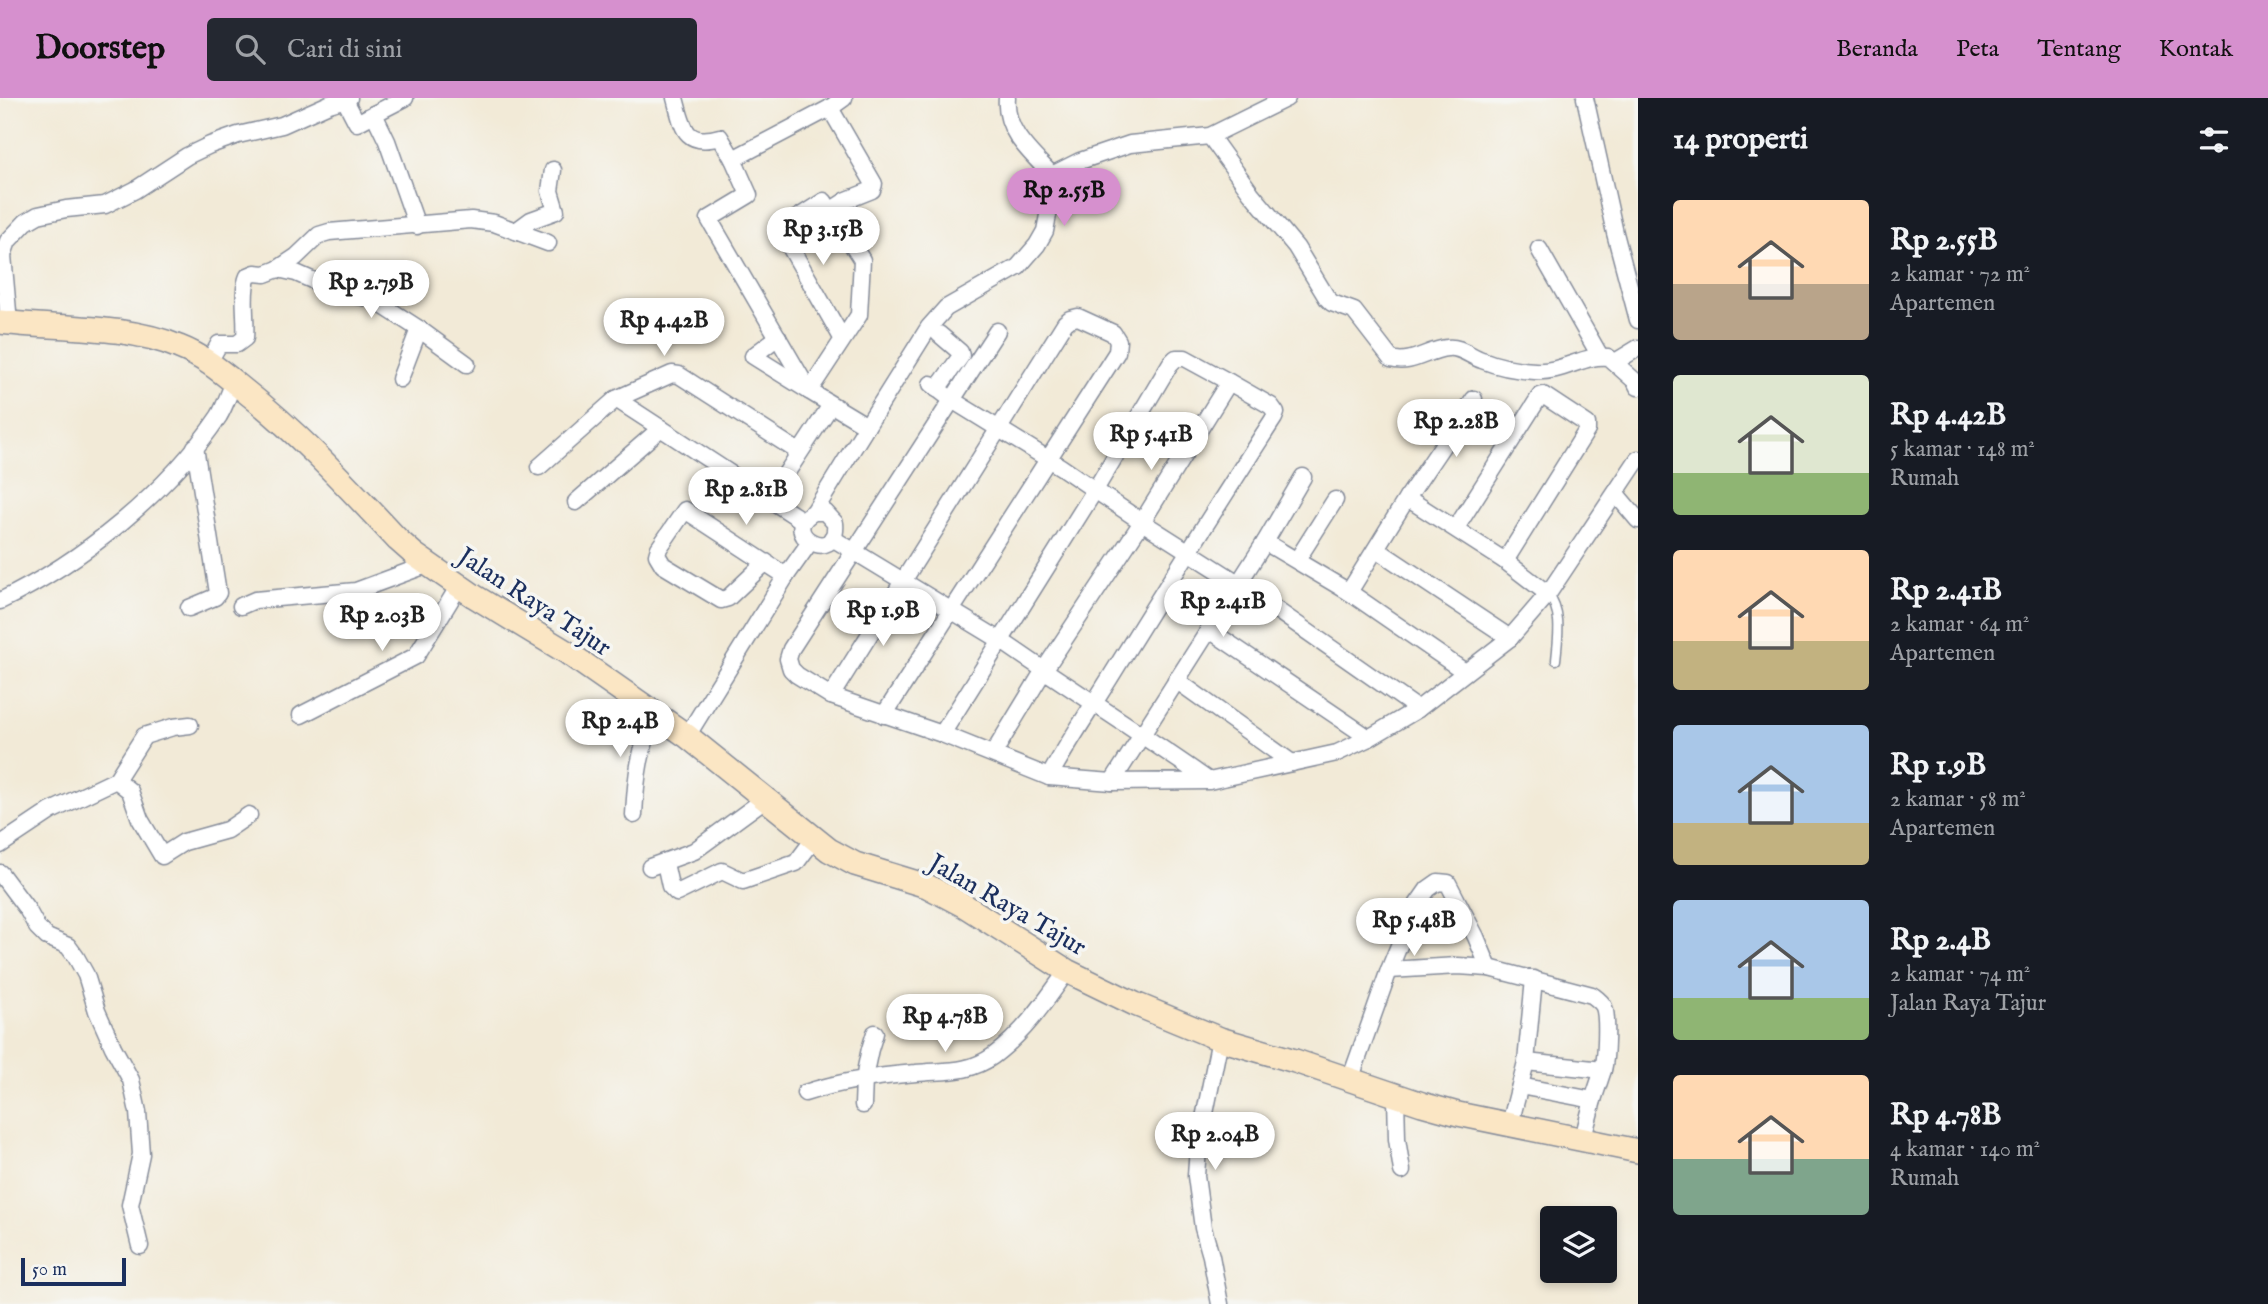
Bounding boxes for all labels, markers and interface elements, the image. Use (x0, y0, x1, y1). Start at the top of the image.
search box (207, 18, 697, 81)
text: Doorstep (35, 28, 165, 70)
icon: search (231, 30, 269, 68)
text: Cari di sini (287, 33, 402, 66)
text: Beranda (1836, 34, 1918, 65)
text: Peta (1956, 34, 1999, 65)
text: Tentang (2037, 34, 2121, 65)
text: Kontak (2159, 34, 2233, 65)
text: 14 properti (1673, 121, 1808, 159)
icon: filters (2195, 121, 2233, 159)
pin: Rp 2.55B (992, 169, 1136, 228)
text: Rp 2.55B (1023, 176, 1105, 205)
pin: Rp 3.15B (751, 208, 895, 267)
text: Rp 3.15B (783, 215, 863, 244)
text: Rp 2.55B (1890, 222, 1998, 260)
icon: home (1729, 228, 1813, 312)
pin: Rp 2.79B (299, 260, 443, 320)
text: 2 kamar · 72 m² (1890, 260, 2030, 289)
text: Rp 2.79B (328, 268, 414, 297)
text: Apartemen (1890, 289, 1995, 318)
pin: Rp 4.42B (592, 299, 736, 358)
text: Rp 4.42B (619, 306, 709, 335)
text: Rp 4.42B (1890, 397, 2006, 435)
pin: Rp 2.28B (1384, 400, 1528, 459)
icon: home (1729, 403, 1813, 487)
text: Rp 2.28B (1413, 407, 1499, 436)
pin: Rp 5.41B (1079, 412, 1223, 472)
text: Rp 5.41B (1109, 420, 1193, 449)
text: 5 kamar · 148 m² (1890, 435, 2035, 464)
text: Rumah (1890, 464, 1959, 493)
pin: Rp 2.81B (674, 468, 818, 527)
text: Rp 2.81B (704, 475, 788, 504)
street label: Jalan Raya Tajur (449, 539, 618, 664)
text: Rp 2.41B (1890, 572, 2002, 610)
icon: home (1729, 578, 1813, 662)
pin: Rp 2.41B (1151, 580, 1295, 639)
text: Rp 2.41B (1180, 587, 1266, 616)
pin: Rp 1.9B (818, 588, 948, 648)
pin: Rp 2.03B (310, 594, 454, 653)
text: Rp 1.9B (846, 596, 920, 625)
text: Rp 2.03B (339, 601, 425, 630)
text: 2 kamar · 64 m² (1890, 610, 2030, 639)
text: Apartemen (1890, 639, 1995, 668)
pin: Rp 2.4B (555, 700, 685, 759)
text: Rp 2.4B (581, 707, 659, 736)
text: Rp 1.9B (1890, 747, 1986, 785)
icon: home (1729, 753, 1813, 837)
text: 2 kamar · 58 m² (1890, 785, 2026, 814)
text: Apartemen (1890, 814, 1995, 843)
street label: Jalan Raya Tajur (920, 845, 1092, 964)
pin: Rp 5.48B (1342, 898, 1486, 958)
text: Rp 5.48B (1372, 906, 1456, 935)
text: Rp 2.4B (1890, 922, 1991, 960)
icon: home (1729, 928, 1813, 1012)
text: 2 kamar · 74 m² (1890, 960, 2031, 989)
text: Jalan Raya Tajur (1890, 989, 2046, 1018)
pin: Rp 4.78B (873, 995, 1017, 1054)
text: Rp 4.78B (902, 1002, 988, 1031)
text: Rp 4.78B (1890, 1097, 2001, 1135)
icon: home (1729, 1103, 1813, 1187)
pin: Rp 2.04B (1143, 1112, 1287, 1172)
text: Rp 2.04B (1171, 1120, 1259, 1149)
text: 4 kamar · 140 m² (1890, 1135, 2040, 1164)
text: Rumah (1890, 1164, 1959, 1193)
map controls (1540, 1206, 1617, 1283)
button: layers (1540, 1206, 1617, 1283)
scale bar (21, 1255, 126, 1287)
text: 50 m (32, 1258, 67, 1282)

